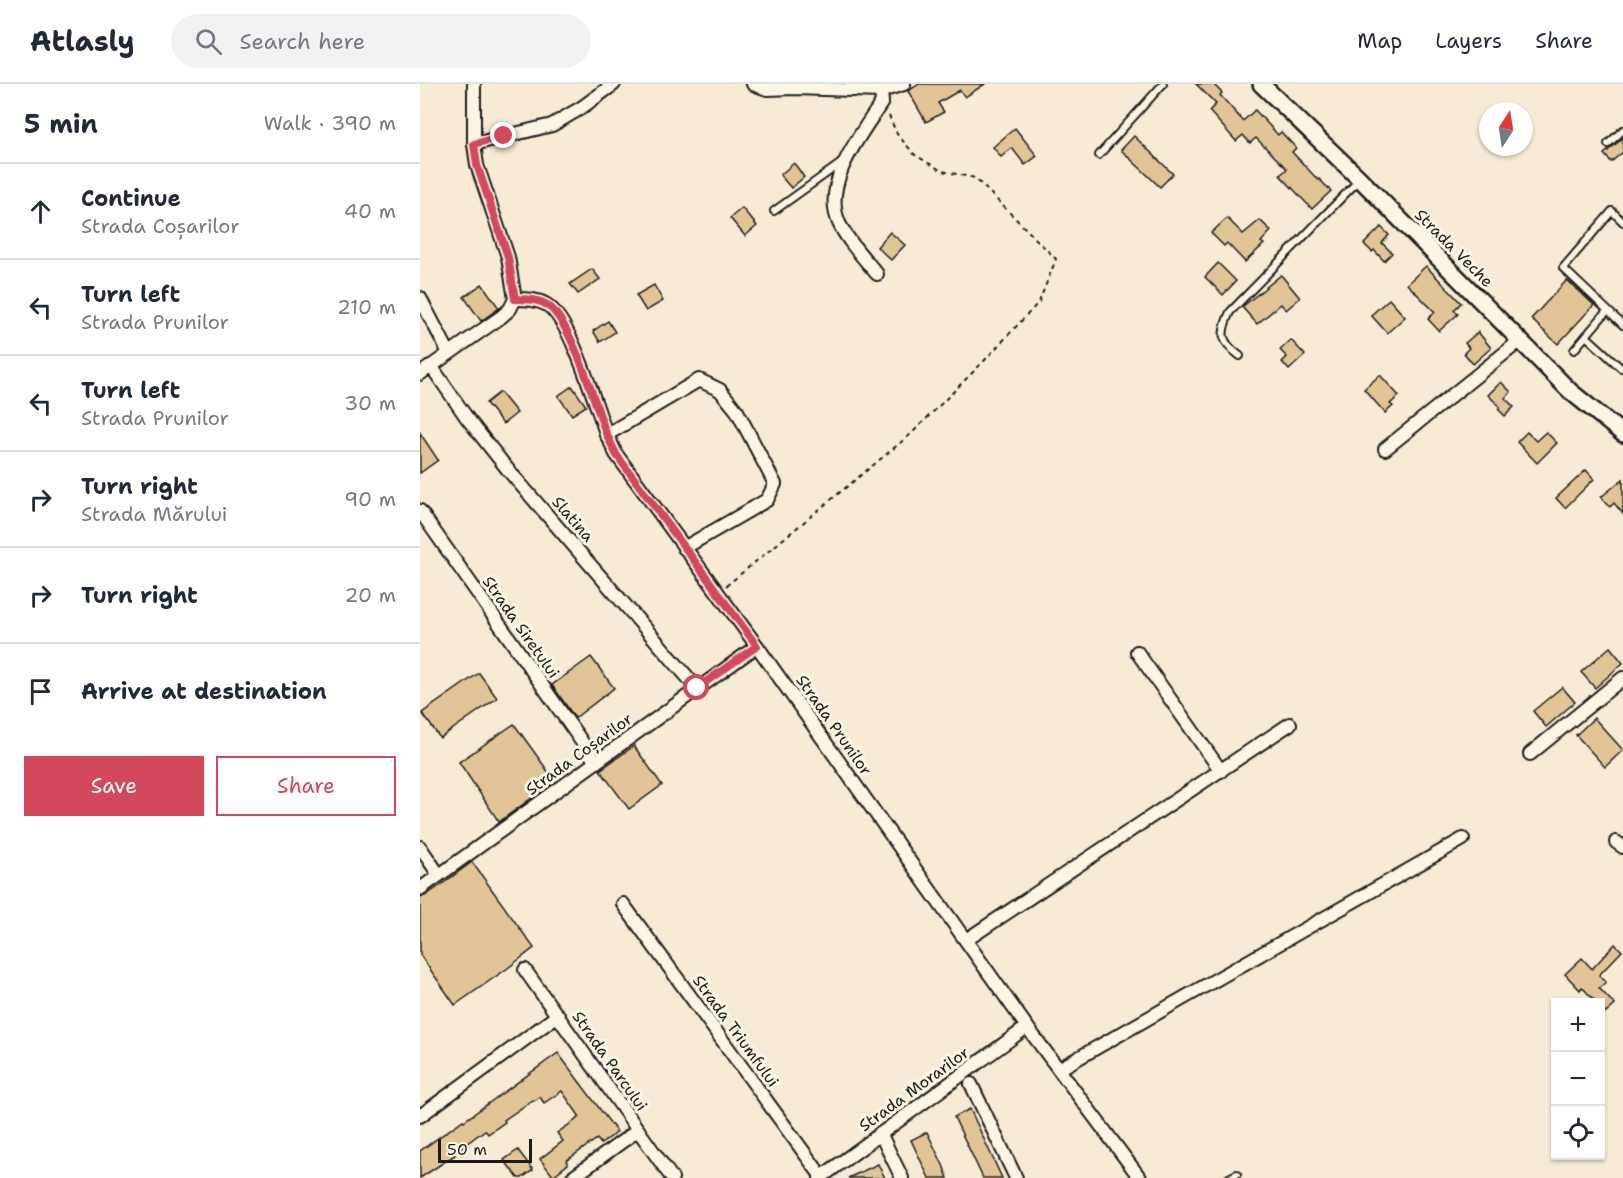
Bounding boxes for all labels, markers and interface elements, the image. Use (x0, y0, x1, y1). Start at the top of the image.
search box (171, 14, 591, 68)
text: Atlasly (30, 22, 135, 60)
icon: search (192, 25, 225, 58)
text: Search here (240, 27, 365, 56)
text: Map (1357, 27, 1402, 55)
text: Layers (1435, 27, 1502, 55)
text: Share (1535, 27, 1593, 55)
north arrow (1479, 102, 1533, 156)
text: 5 min (24, 106, 98, 141)
text: Walk · 390 m (264, 110, 396, 136)
route end (490, 122, 516, 148)
text: Continue (81, 184, 181, 213)
icon: ahead (24, 195, 57, 228)
text: 40 m (344, 198, 396, 224)
street label: Strada Veche (1410, 204, 1498, 292)
text: Strada Coșarilor (81, 213, 240, 239)
text: Turn left (81, 280, 180, 309)
icon: left (24, 291, 57, 324)
text: 210 m (337, 294, 396, 320)
text: Strada Prunilor (81, 309, 229, 335)
text: Turn left (81, 376, 180, 405)
icon: left (24, 387, 57, 420)
text: 30 m (344, 390, 396, 416)
text: Strada Prunilor (81, 405, 229, 431)
text: Turn right (81, 472, 198, 501)
icon: right (24, 483, 57, 516)
text: 90 m (344, 486, 396, 512)
street label: Slatina (547, 492, 599, 546)
text: Strada Mărului (81, 501, 228, 527)
street label: Strada Siretului (478, 572, 564, 682)
icon: right (24, 579, 57, 612)
text: Turn right (81, 581, 198, 610)
text: 20 m (345, 582, 396, 608)
street label: Strada Prunilor (791, 670, 877, 780)
route start (683, 674, 709, 700)
icon: arrive (24, 675, 57, 708)
text: Arrive at destination (81, 677, 327, 706)
street label: Strada Coșarilor (521, 708, 637, 801)
button: Save (24, 756, 204, 816)
button: Share (216, 756, 396, 816)
street label: Strada Triumfului (688, 971, 784, 1091)
map controls (1551, 998, 1605, 1160)
button: + (1551, 998, 1605, 1052)
street label: Strada Parcului (568, 1007, 652, 1115)
street label: Strada Morarilor (855, 1042, 973, 1136)
button: − (1551, 1052, 1605, 1106)
button: locate (1551, 1106, 1605, 1160)
scale bar (438, 1136, 532, 1164)
text: 50 m (447, 1139, 487, 1160)

